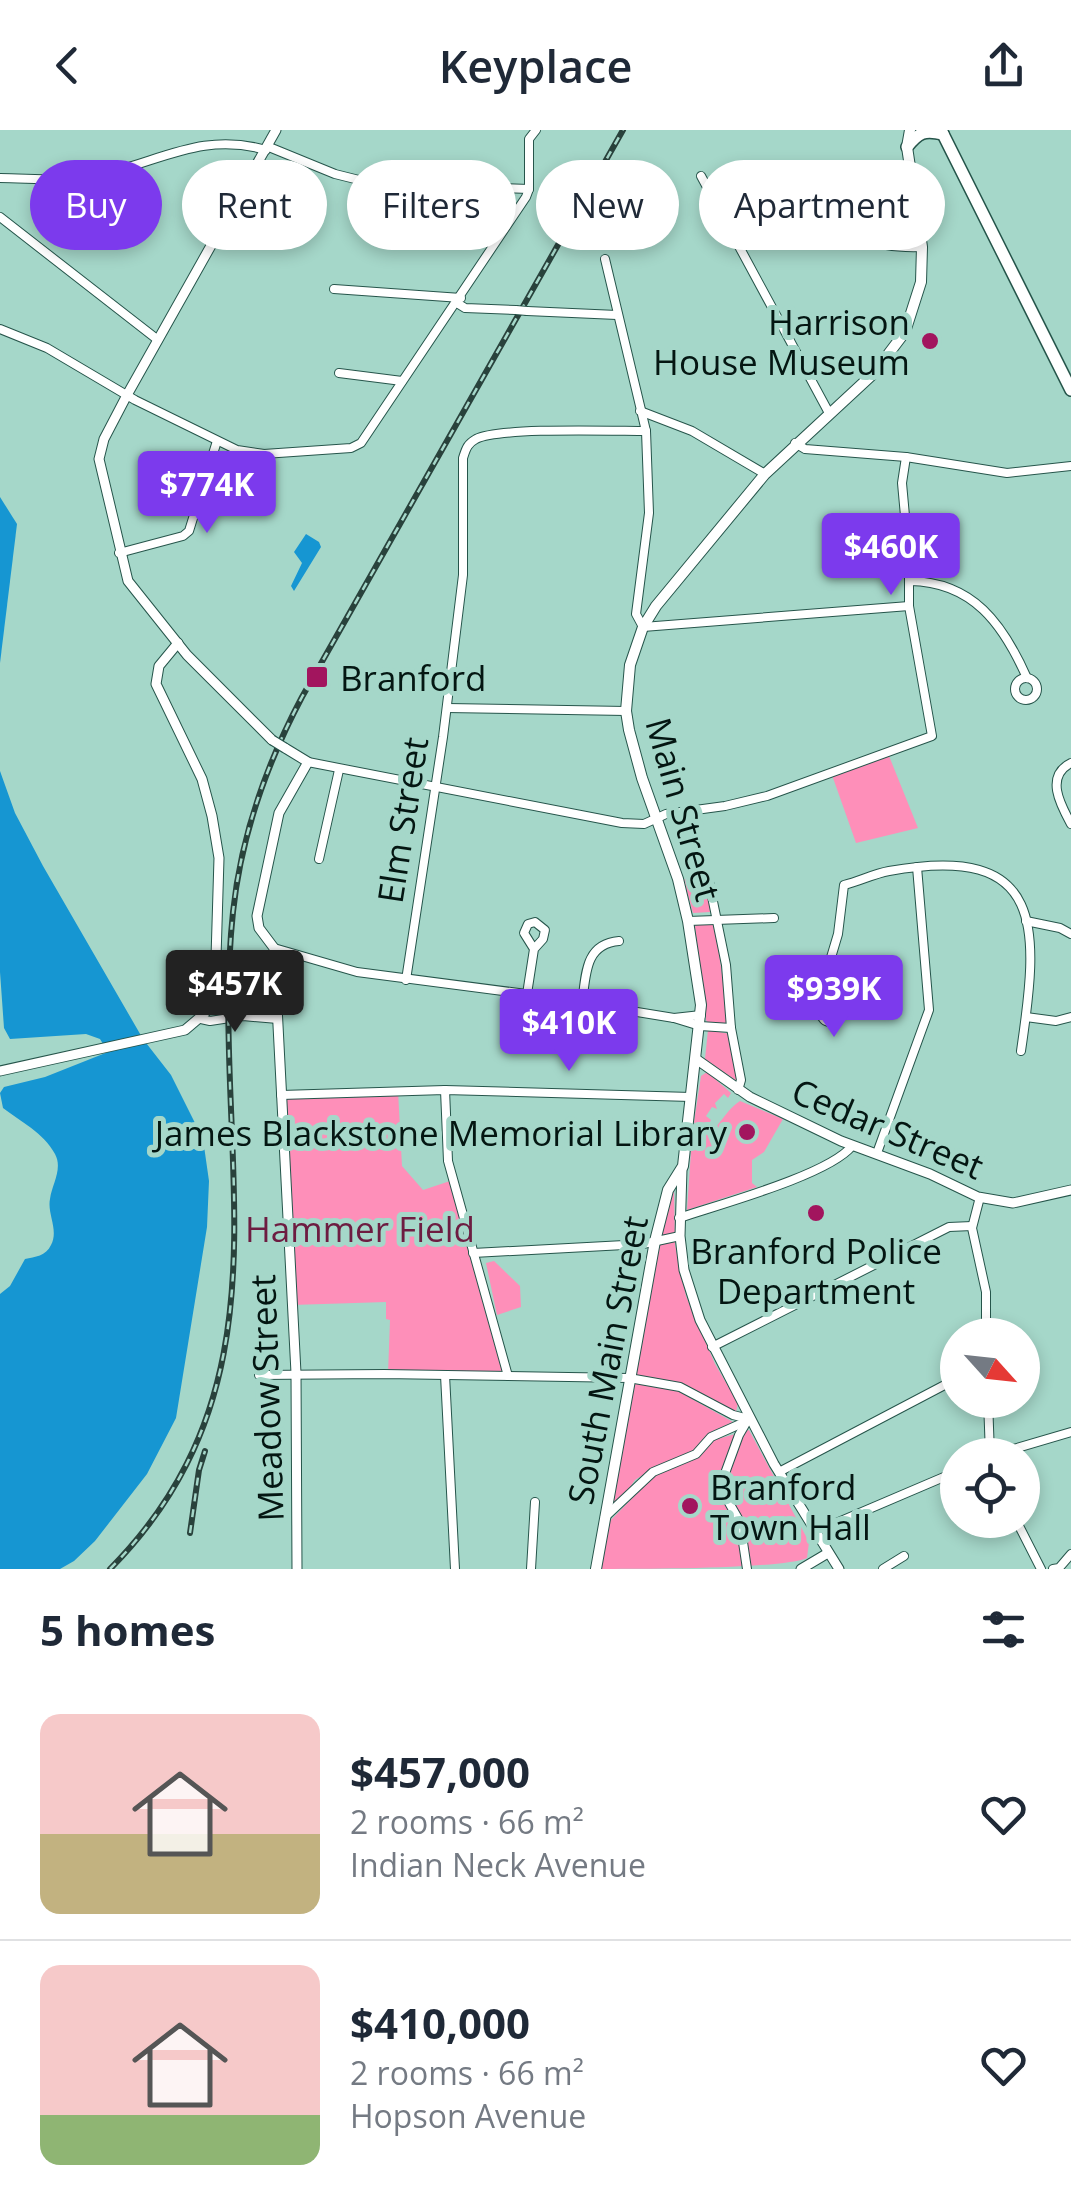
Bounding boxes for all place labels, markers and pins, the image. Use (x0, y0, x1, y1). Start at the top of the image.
place label: Harrison House Museum (653, 298, 910, 385)
marker: Harrison House Museum (919, 330, 941, 352)
pin: $774K (137, 451, 277, 536)
pin: $460K (821, 513, 961, 598)
place label: Branford (340, 654, 486, 701)
marker: Branford (304, 664, 330, 690)
pin: $457K (165, 950, 305, 1035)
pin: $939K (764, 955, 904, 1040)
pin: $410K (499, 989, 639, 1074)
place label: James Blackstone Memorial Library (152, 1109, 727, 1156)
marker: James Blackstone Memorial Library (736, 1121, 758, 1143)
marker: Branford Police Department (805, 1202, 827, 1224)
place label: Branford Police Department (690, 1227, 942, 1314)
place label: Branford Town Hall (710, 1463, 871, 1550)
marker: Branford Town Hall (679, 1495, 701, 1517)

